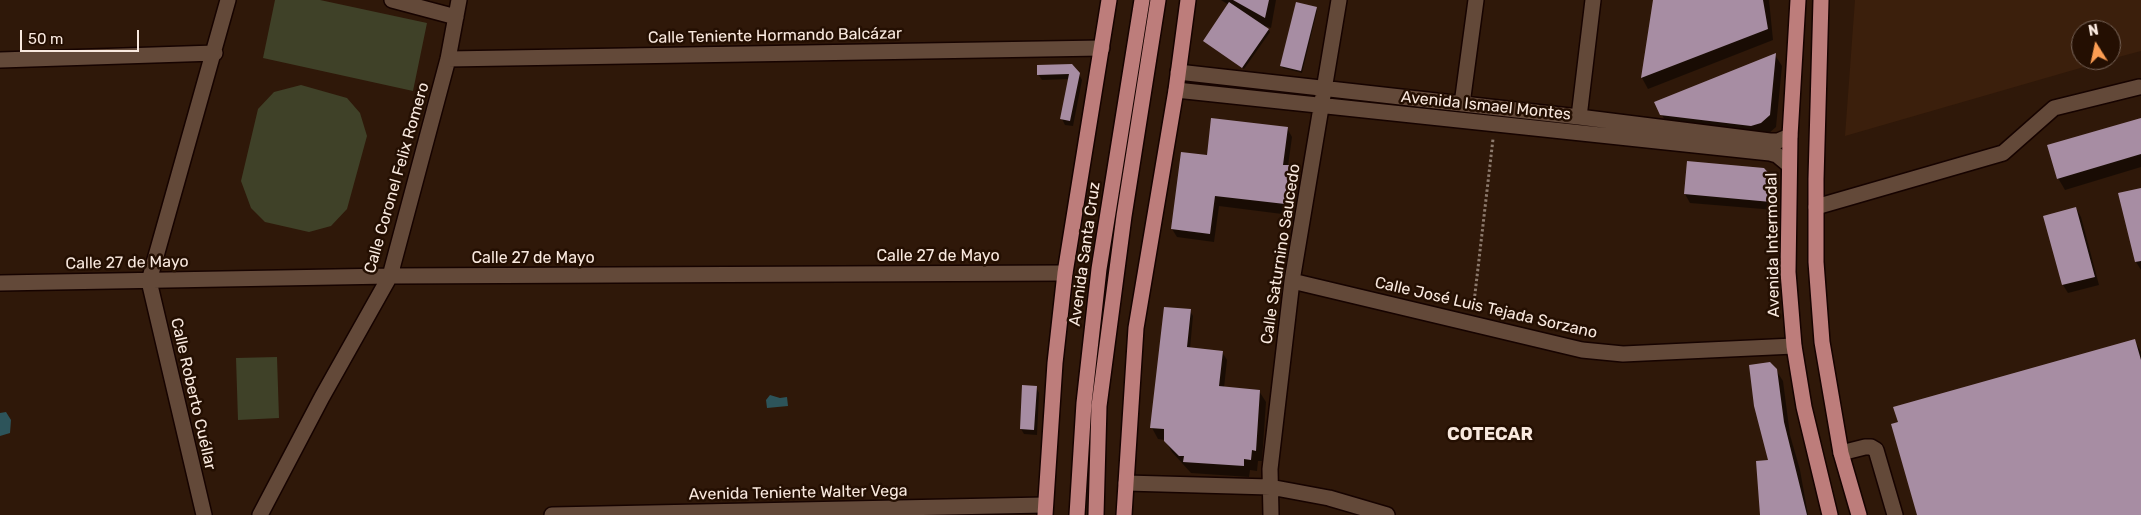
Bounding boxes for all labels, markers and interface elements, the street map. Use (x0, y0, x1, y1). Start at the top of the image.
scale bar (22, 20, 141, 52)
north arrow (2071, 20, 2121, 70)
text: N (2087, 21, 2100, 40)
street label: Calle Teniente Hormando Balcázar (648, 24, 902, 48)
text: 50 m (28, 30, 63, 48)
street label: Calle Coronel Felix Romero (361, 80, 433, 276)
street label: Avenida Ismael Montes (1400, 88, 1572, 124)
street label: Calle Saturnino Saucedo (1257, 163, 1305, 345)
street label: Avenida Intermodal (1762, 173, 1784, 317)
street label: Avenida Santa Cruz (1065, 181, 1105, 327)
street label: Calle 27 de Mayo (876, 246, 1000, 266)
street label: Calle 27 de Mayo (471, 248, 595, 268)
street label: Calle 27 de Mayo (65, 252, 189, 274)
street label: Calle José Luis Tejada Sorzano (1373, 273, 1599, 343)
street label: Calle Roberto Cuéllar (166, 316, 220, 472)
district label: COTECAR (1447, 424, 1533, 446)
street label: Avenida Teniente Walter Vega (688, 481, 908, 505)

